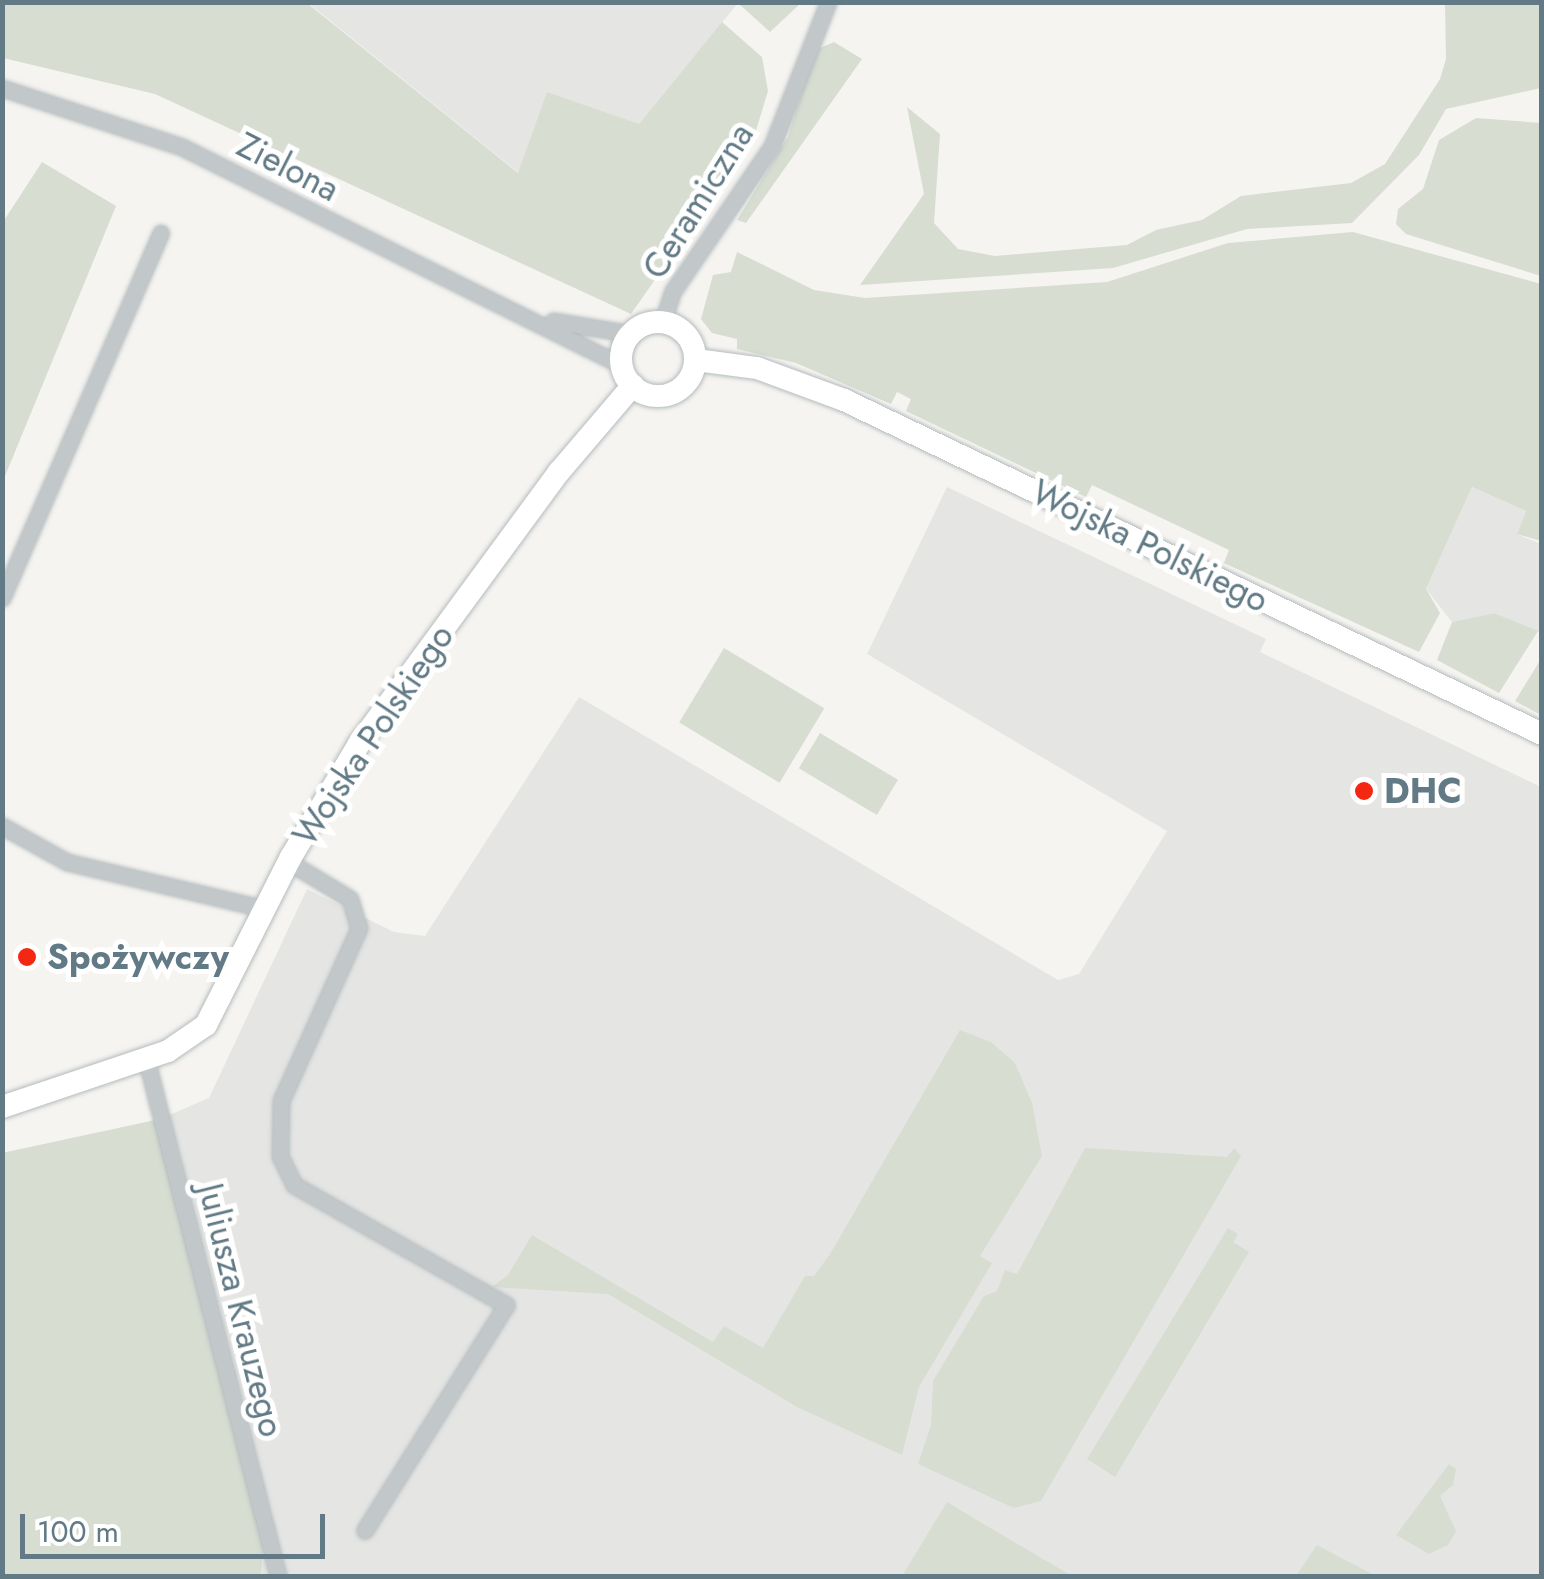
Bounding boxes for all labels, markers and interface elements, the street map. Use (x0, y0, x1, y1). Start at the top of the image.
street label: Ceramiczna (634, 116, 762, 286)
street label: Zielona (230, 124, 346, 210)
street label: Wojska Polskiego (1025, 471, 1275, 621)
street label: Wojska Polskiego (284, 617, 462, 853)
place label: DHC (1384, 770, 1462, 812)
marker: DHC (1353, 780, 1375, 802)
place label: Spożywczy (47, 936, 229, 978)
marker: Spożywczy (16, 946, 38, 968)
street label: Juliusza Krauzego (189, 1179, 293, 1441)
scale bar (25, 1494, 330, 1556)
text: 100 m (37, 1510, 119, 1553)

